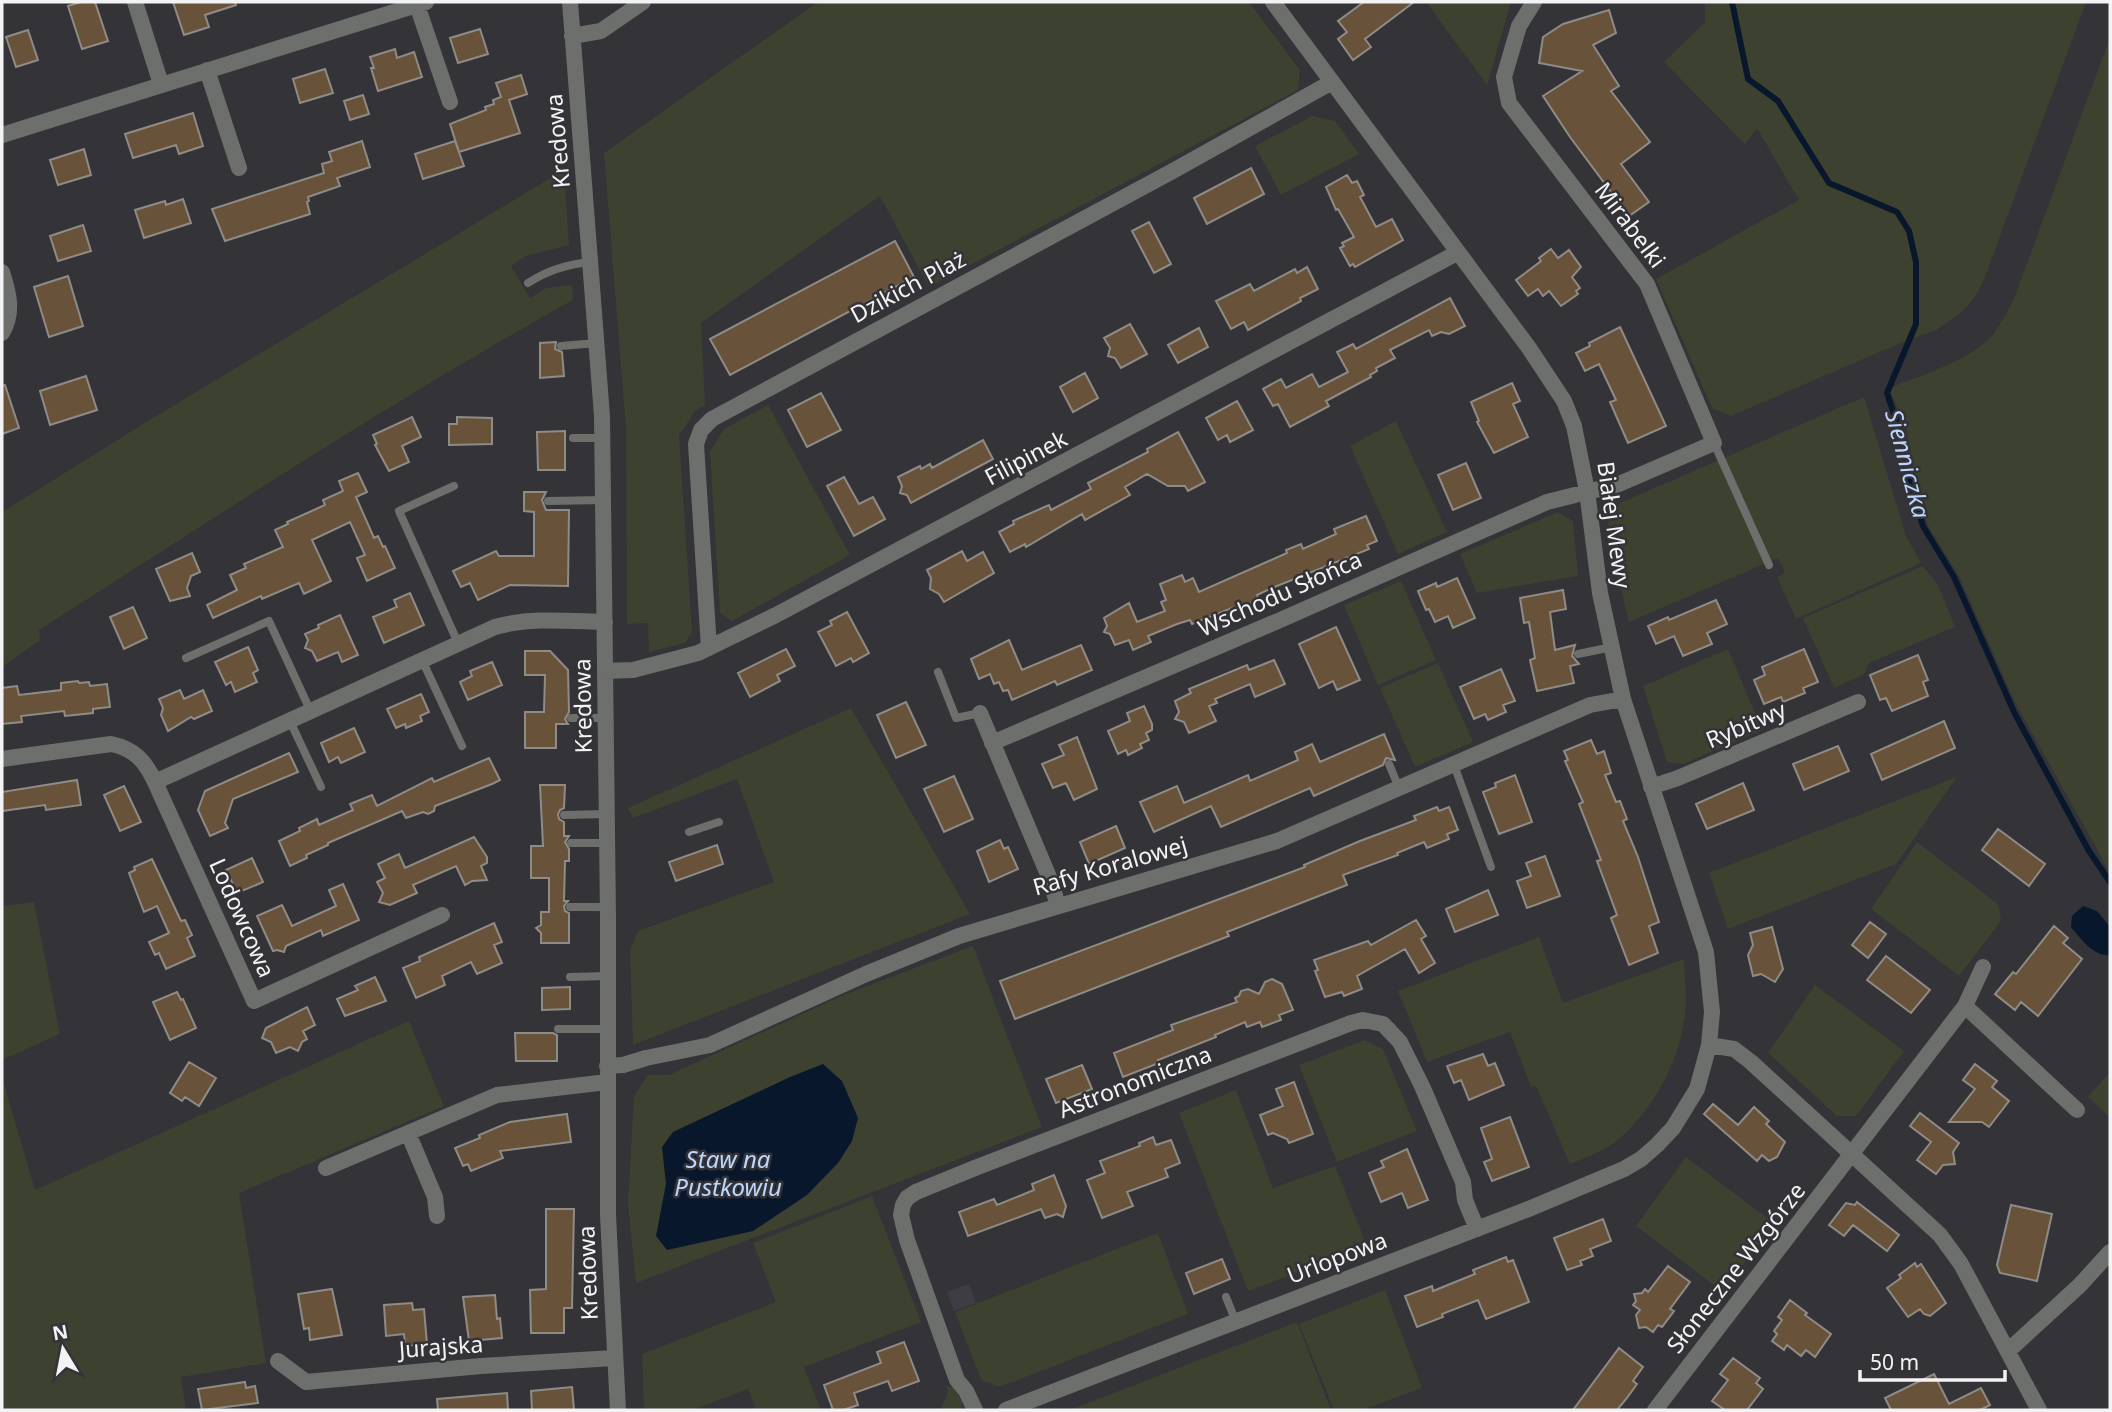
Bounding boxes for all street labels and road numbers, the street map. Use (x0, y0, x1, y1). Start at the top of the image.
street label: Kredowa (537, 92, 577, 190)
street label: Mirabelki (1588, 175, 1674, 274)
street label: Dzikich Plaż (844, 242, 971, 330)
street label: Filipinek (979, 422, 1073, 492)
street label: Białej Mewy (1590, 459, 1640, 591)
street label: Wschodu Słońca (1193, 543, 1367, 644)
street label: Kredowa (565, 658, 599, 754)
street label: Rybitwy (1701, 693, 1791, 755)
street label: Rafy Koralowej (1029, 828, 1191, 902)
street label: Lodowcowa (202, 853, 283, 982)
street label: Astronomiczna (1054, 1037, 1216, 1125)
street label: Słoneczne Wzgórze (1659, 1175, 1812, 1359)
street label: Urlopowa (1282, 1223, 1391, 1291)
street label: Kredowa (569, 1225, 605, 1321)
street label: Jurajska (396, 1327, 484, 1365)

